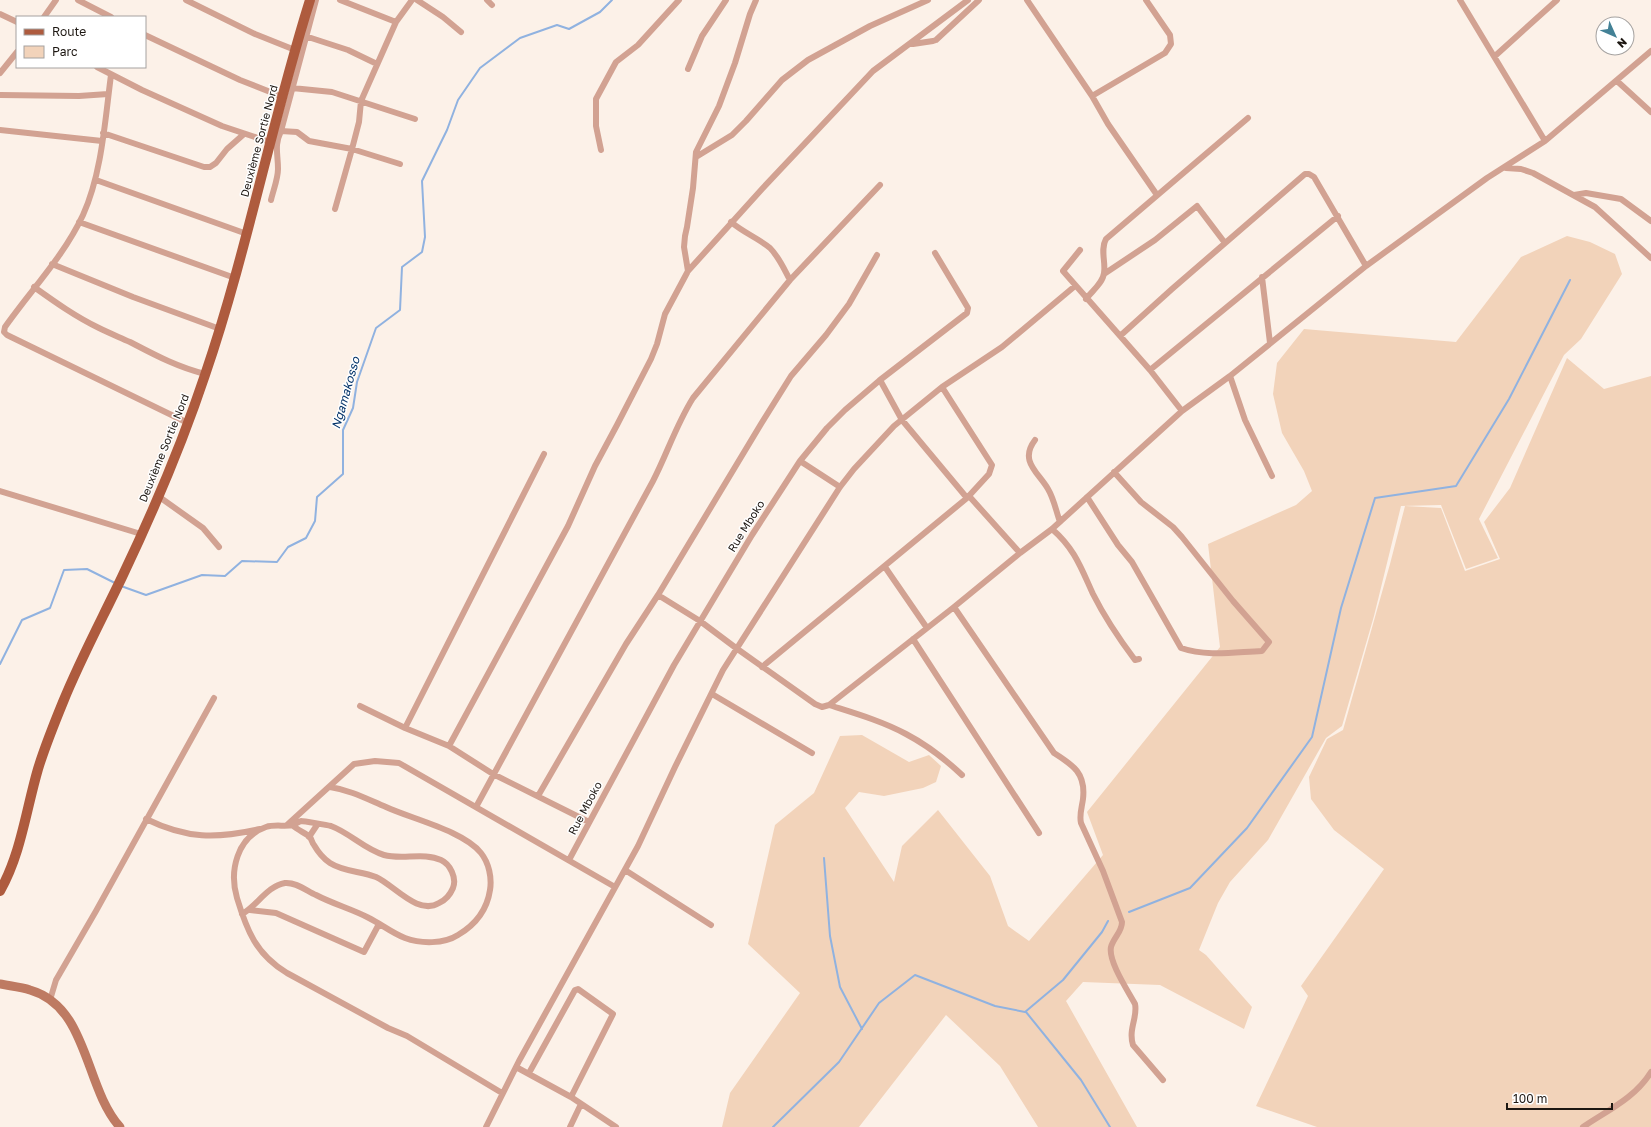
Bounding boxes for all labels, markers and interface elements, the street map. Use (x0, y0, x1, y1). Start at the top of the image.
legend (16, 16, 146, 68)
north arrow (1595, 16, 1635, 56)
text: Route (52, 24, 86, 39)
text: N (1615, 36, 1630, 51)
text: Parc (52, 44, 78, 59)
street label: Deuxième Sortie Nord (237, 83, 280, 198)
water label: Ngamakosso (328, 354, 363, 431)
street label: Deuxième Sortie Nord (136, 392, 191, 504)
street label: Rue Mboko (725, 497, 767, 554)
street label: Rue Mboko (565, 779, 604, 837)
scale bar (1507, 1085, 1612, 1111)
text: 100 m (1513, 1091, 1547, 1106)

